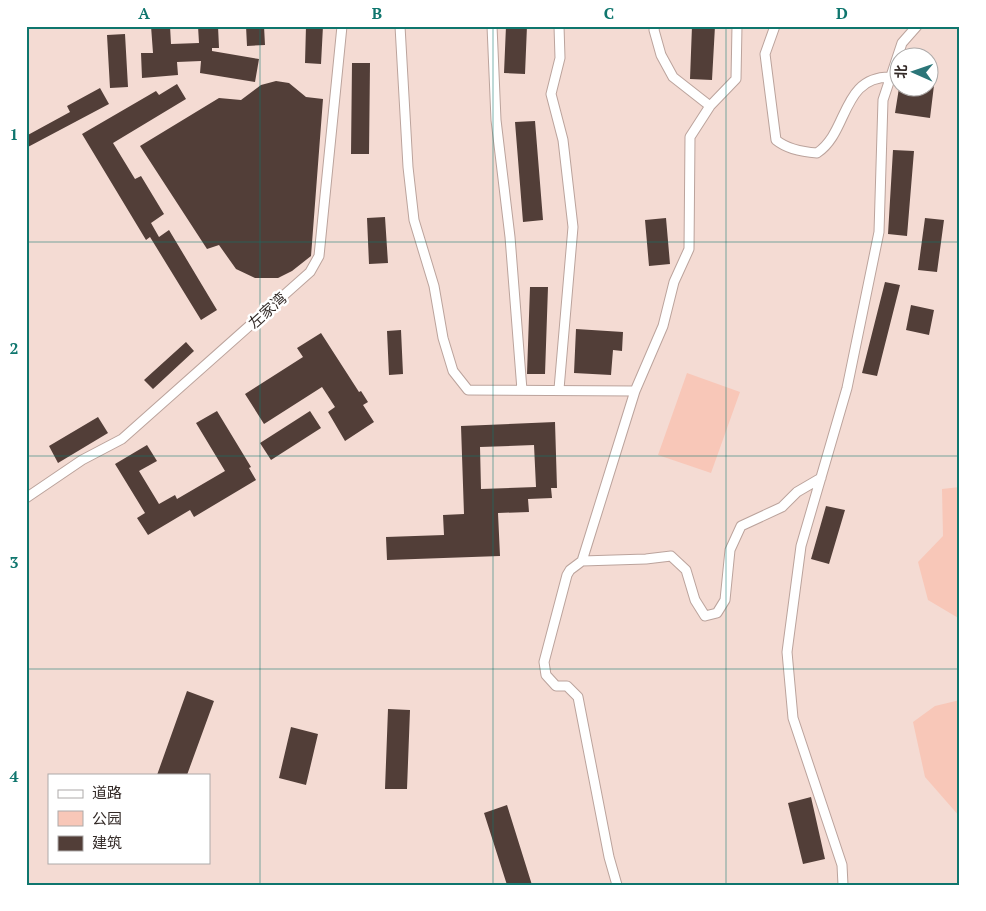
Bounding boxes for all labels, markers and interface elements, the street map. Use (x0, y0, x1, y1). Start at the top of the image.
text: A (138, 2, 150, 24)
text: B (372, 2, 382, 24)
text: C (604, 2, 614, 24)
text: D (836, 2, 848, 24)
north arrow (888, 48, 938, 98)
text: 北 (891, 64, 910, 79)
text: 1 (9, 123, 19, 145)
street label: 左家湾 (244, 288, 290, 332)
text: 2 (9, 337, 19, 359)
text: 3 (9, 551, 19, 573)
text: 4 (9, 765, 19, 787)
legend (48, 774, 210, 864)
text: 道路 (92, 782, 122, 802)
text: 公园 (92, 808, 122, 828)
text: 建筑 (92, 832, 122, 852)

